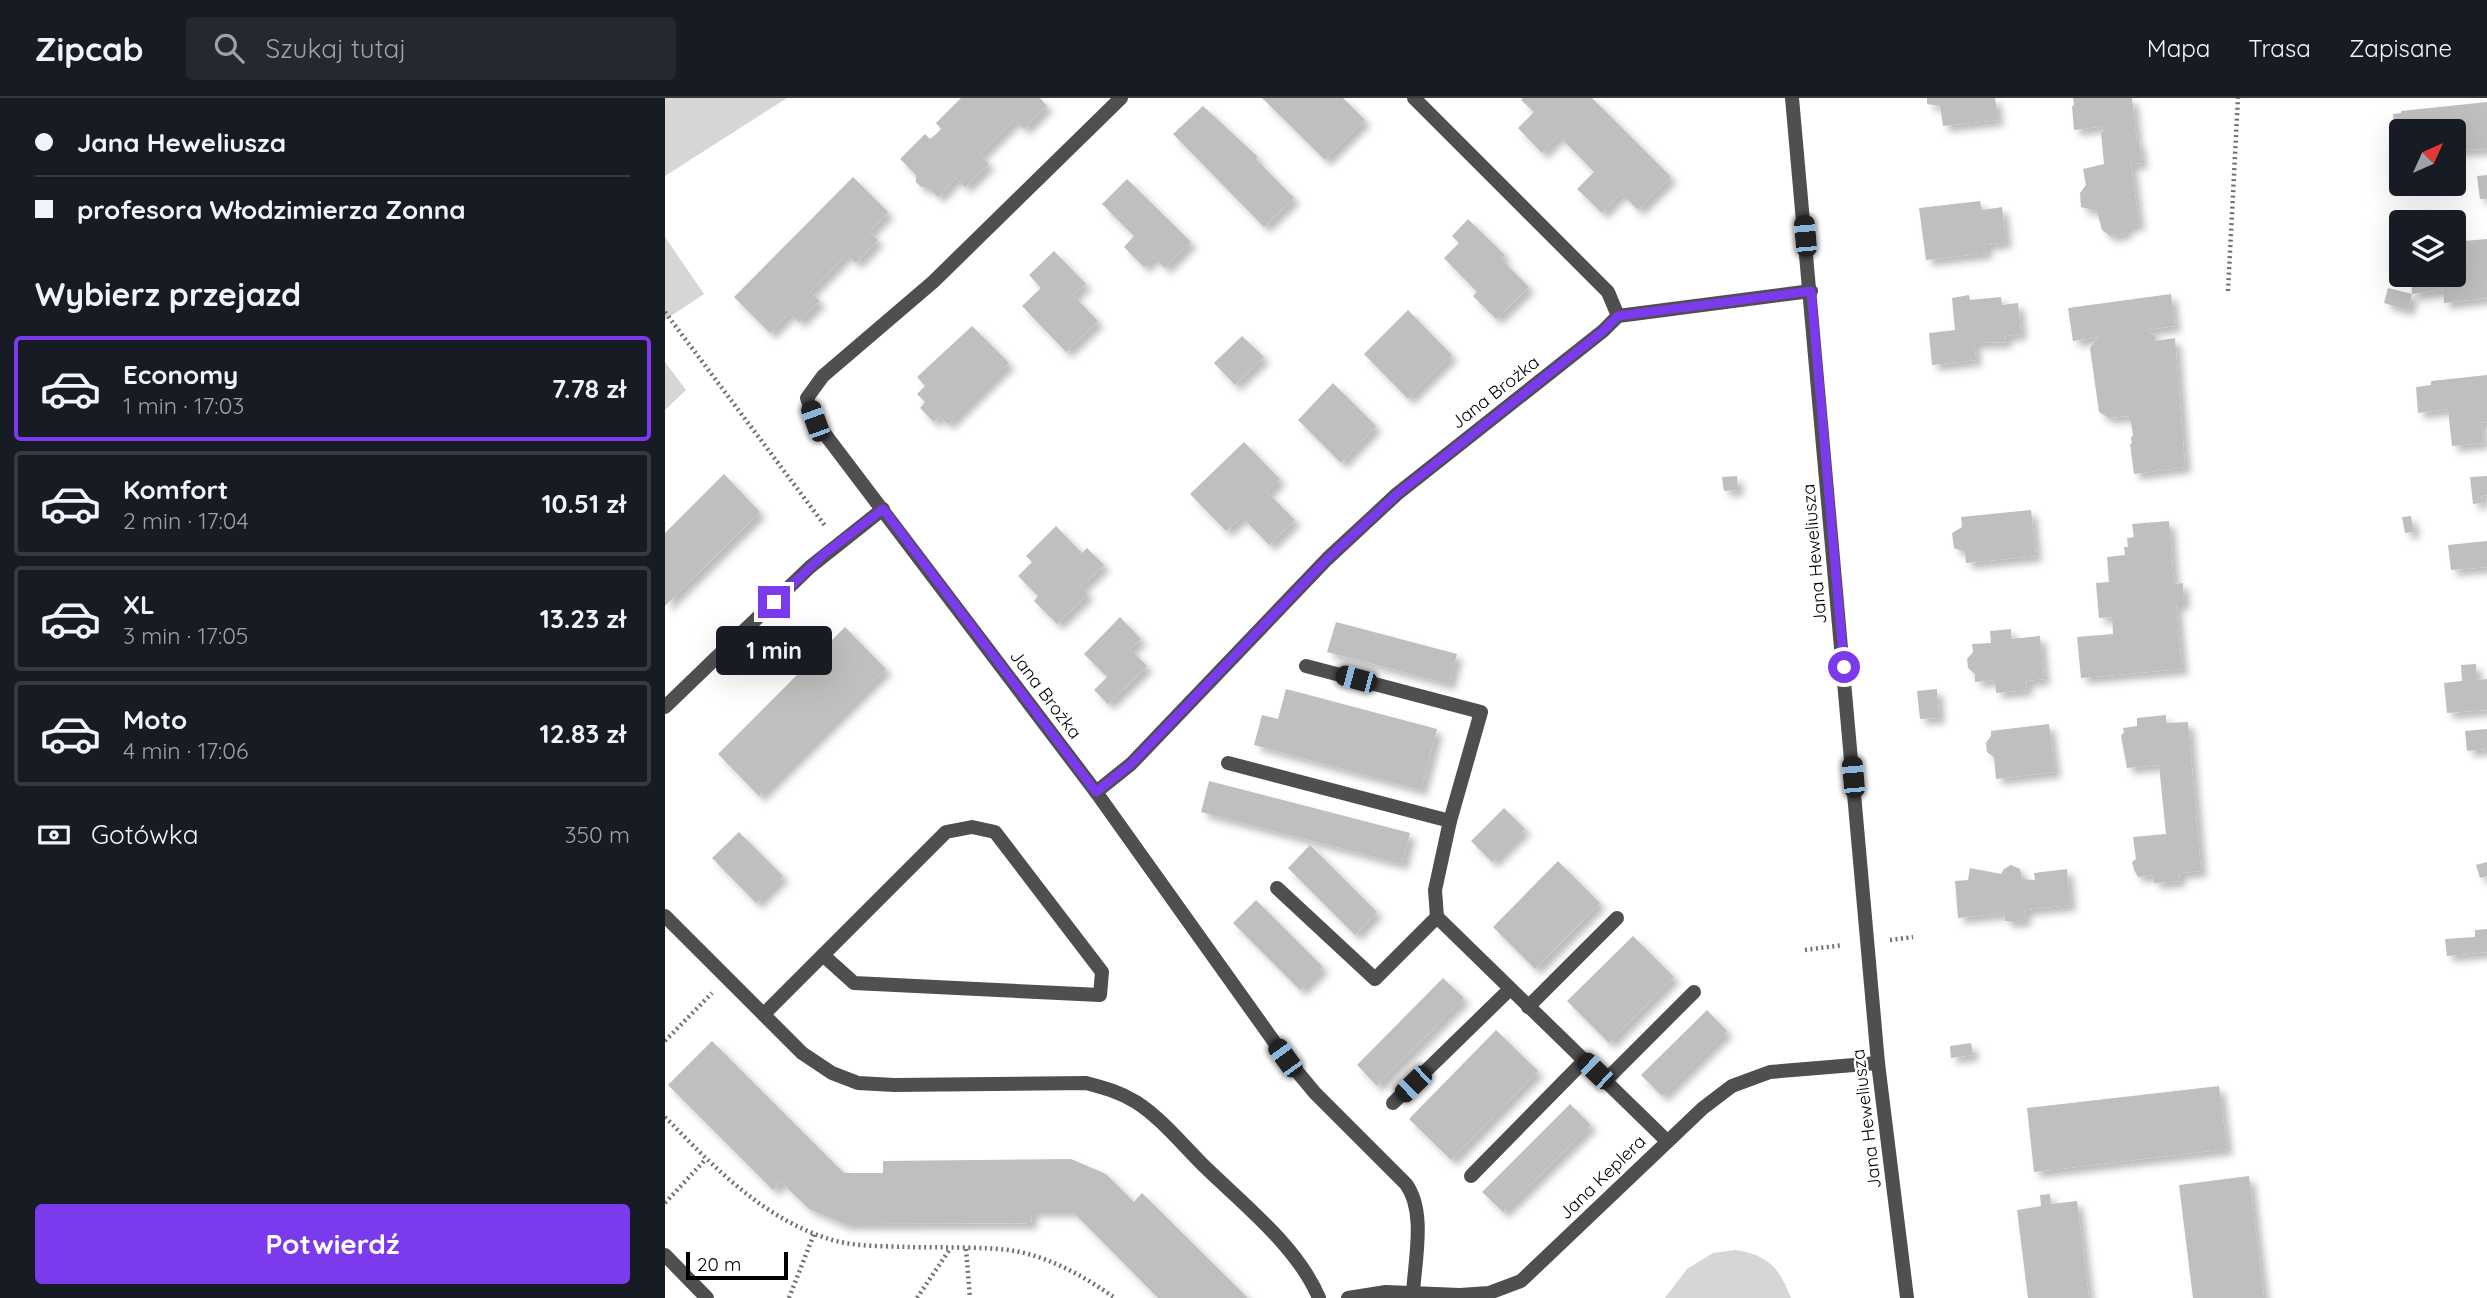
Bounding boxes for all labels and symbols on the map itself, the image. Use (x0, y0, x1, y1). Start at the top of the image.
north arrow (2389, 119, 2466, 196)
car (1793, 214, 1818, 258)
street label: Jana Brożka (1446, 350, 1544, 434)
car (798, 398, 833, 444)
street label: Jana Heweliusza (1796, 483, 1832, 625)
route end (758, 586, 790, 618)
callout: 1 min (716, 626, 832, 676)
street label: Jana Brożka (1005, 645, 1087, 743)
route start (1828, 651, 1860, 683)
car (1333, 663, 1380, 695)
car (1841, 755, 1866, 799)
car (1265, 1035, 1306, 1081)
street label: Jana Heweliusza (1846, 1048, 1886, 1190)
car (1573, 1049, 1618, 1093)
car (1391, 1062, 1436, 1106)
street label: Jana Keplera (1554, 1130, 1650, 1224)
scale bar (686, 1249, 787, 1281)

